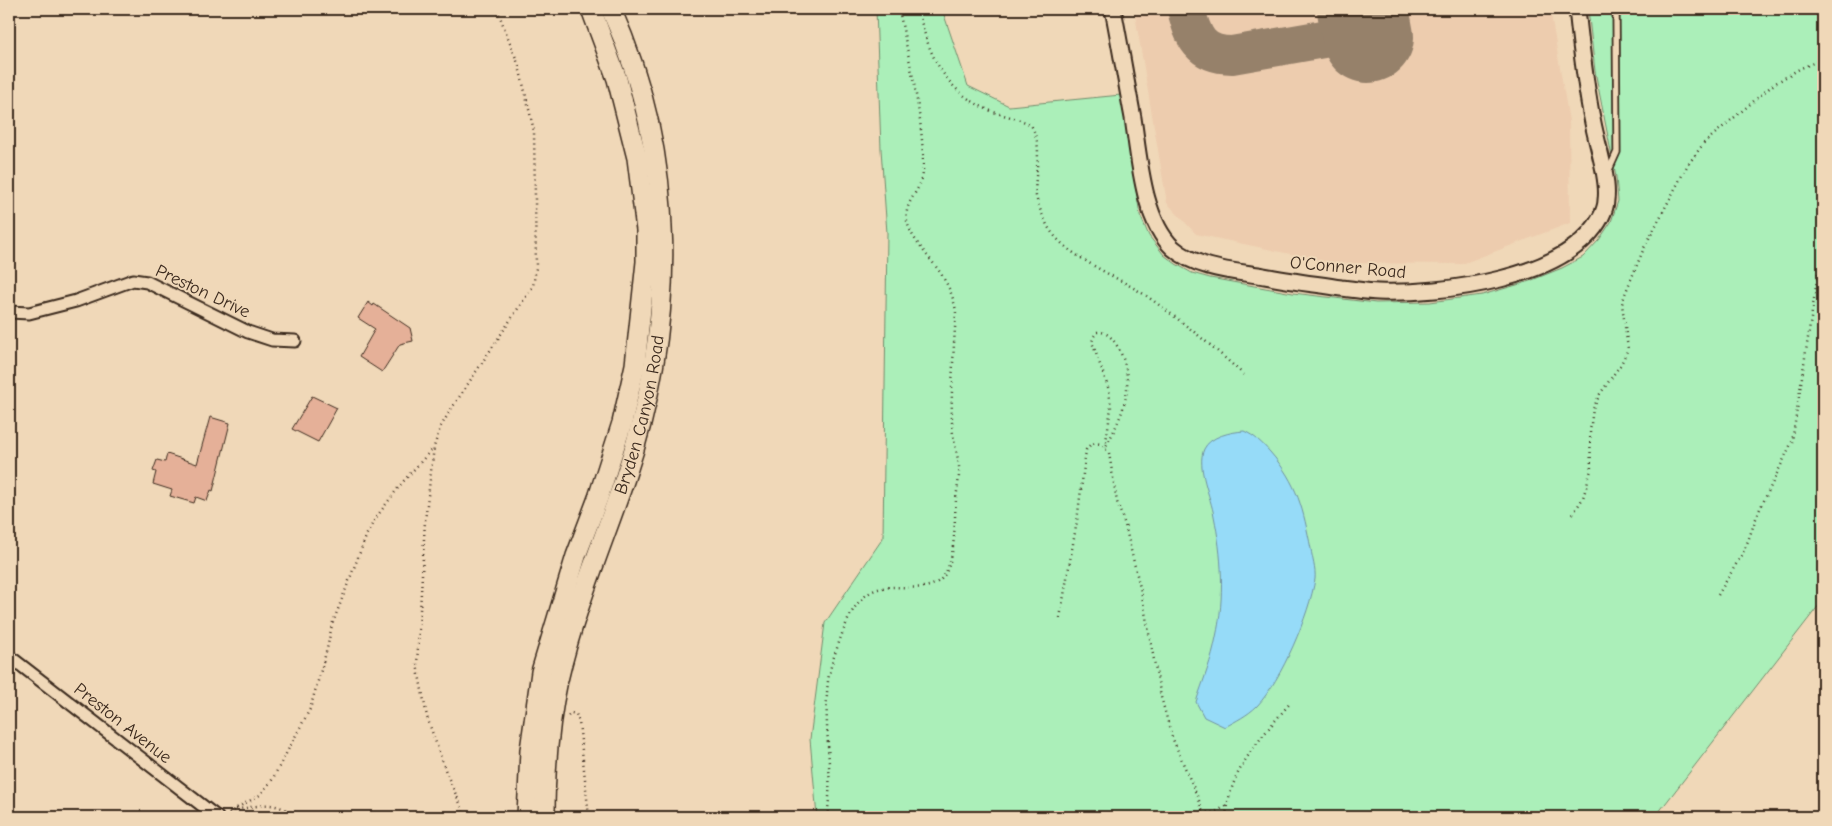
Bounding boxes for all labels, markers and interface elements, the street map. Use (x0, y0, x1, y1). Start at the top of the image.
street label: O'Conner Road (1289, 252, 1407, 283)
street label: Preston Drive (152, 260, 254, 323)
street label: Bryden Canyon Road (610, 334, 669, 497)
street label: Preston Avenue (70, 679, 176, 768)

